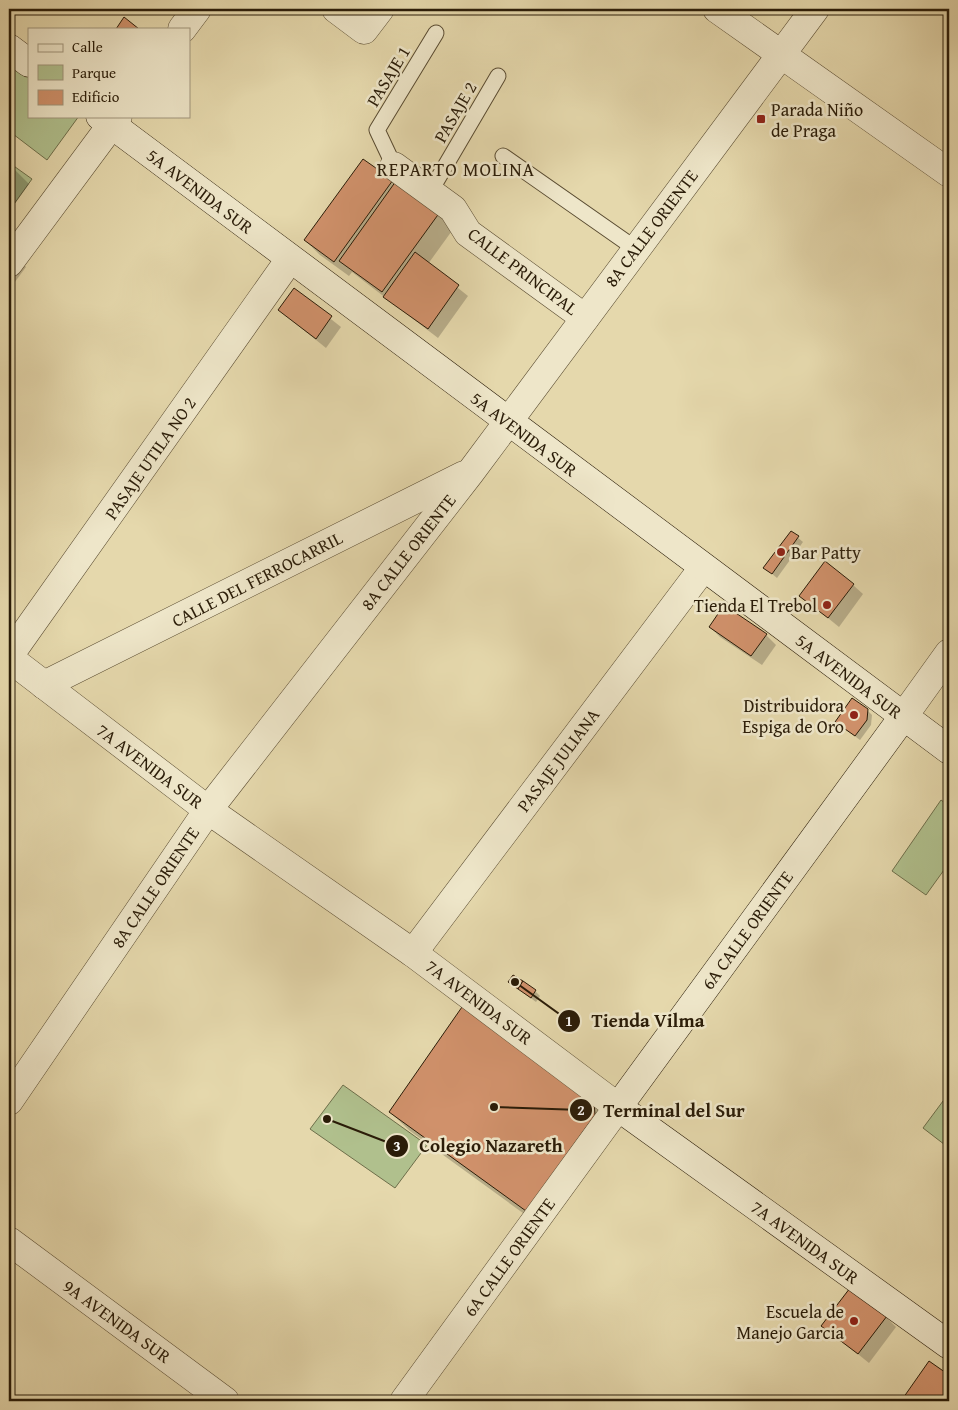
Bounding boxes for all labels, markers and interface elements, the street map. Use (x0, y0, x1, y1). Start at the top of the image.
legend (28, 28, 190, 118)
text: Calle (72, 36, 103, 57)
street label: PASAJE 1 (359, 40, 417, 112)
text: Parque (72, 62, 116, 83)
street label: PASAJE 2 (427, 76, 483, 148)
text: Edificio (72, 86, 120, 107)
place label: Parada Niño de Praga (771, 96, 863, 144)
marker: Parada Niño de Praga (755, 113, 767, 125)
street label: 5A AVENIDA SUR (141, 142, 260, 241)
district label: REPARTO MOLINA (377, 155, 535, 183)
street label: 8A CALLE ORIENTE (598, 163, 704, 293)
street label: CALLE PRINCIPAL (462, 221, 584, 322)
street label: 5A AVENIDA SUR (465, 385, 584, 484)
street label: PASAJE UTILA NO 2 (98, 391, 202, 525)
street label: 8A CALLE ORIENTE (354, 488, 462, 616)
street label: CALLE DEL FERROCARRIL (167, 524, 347, 634)
place label: Bar Patty (791, 539, 861, 566)
marker: Bar Patty (775, 546, 787, 558)
place label: Tienda El Trebol (694, 592, 817, 619)
marker: Tienda El Trebol (821, 599, 833, 611)
street label: 5A AVENIDA SUR (790, 627, 909, 726)
place label: Distribuidora Espiga de Oro (742, 692, 844, 740)
street label: PASAJE JULIANA (510, 703, 606, 817)
marker: Distribuidora Espiga de Oro (848, 709, 860, 721)
street label: 7A AVENIDA SUR (91, 717, 210, 816)
street label: 8A CALLE ORIENTE (104, 821, 206, 953)
street label: 6A CALLE ORIENTE (695, 865, 799, 995)
street label: 7A AVENIDA SUR (420, 953, 539, 1052)
callout: Tienda Vilma (556, 1004, 714, 1038)
text: Tienda Vilma (591, 1006, 705, 1034)
text: 1 (565, 1010, 573, 1031)
callout: Terminal del Sur (568, 1093, 755, 1127)
text: Terminal del Sur (603, 1096, 745, 1124)
text: 2 (577, 1099, 585, 1120)
callout: Colegio Nazareth (384, 1129, 573, 1163)
text: Colegio Nazareth (419, 1131, 564, 1159)
text: 3 (393, 1135, 401, 1156)
street label: 6A CALLE ORIENTE (457, 1192, 561, 1322)
street label: 7A AVENIDA SUR (745, 1194, 865, 1291)
street label: 9A AVENIDA SUR (57, 1273, 177, 1370)
place label: Escuela de Manejo Garcia (736, 1298, 844, 1346)
marker: Escuela de Manejo Garcia (848, 1315, 860, 1327)

